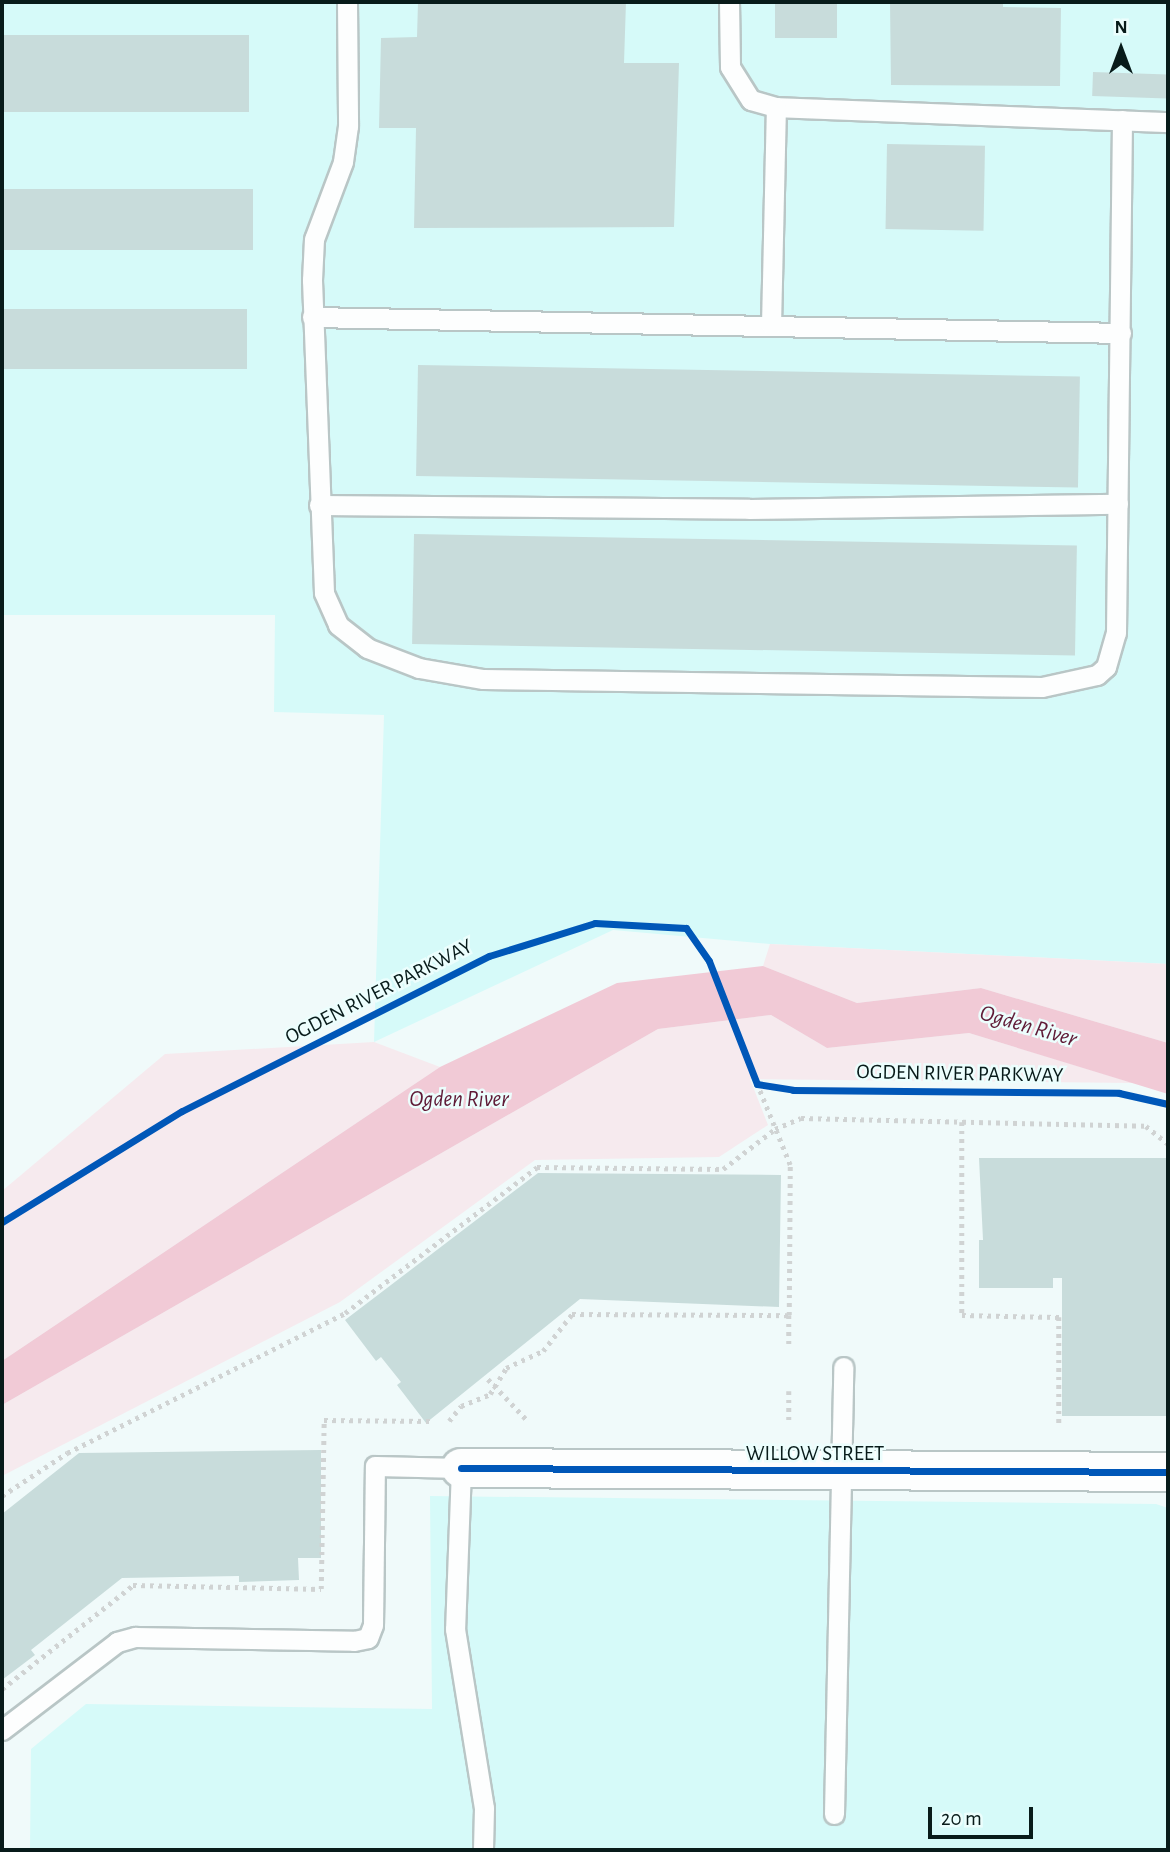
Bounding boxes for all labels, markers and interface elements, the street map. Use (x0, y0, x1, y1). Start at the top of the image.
north arrow (1086, 14, 1156, 84)
text: N (1114, 18, 1128, 37)
street label: OGDEN RIVER PARKWAY (281, 934, 477, 1050)
water label: Ogden River (976, 1000, 1080, 1054)
street label: OGDEN RIVER PARKWAY (856, 1060, 1064, 1088)
water label: Ogden River (409, 1086, 509, 1114)
street label: WILLOW STREET (746, 1441, 884, 1467)
scale bar (932, 1792, 1037, 1836)
text: 20 m (941, 1808, 982, 1829)

